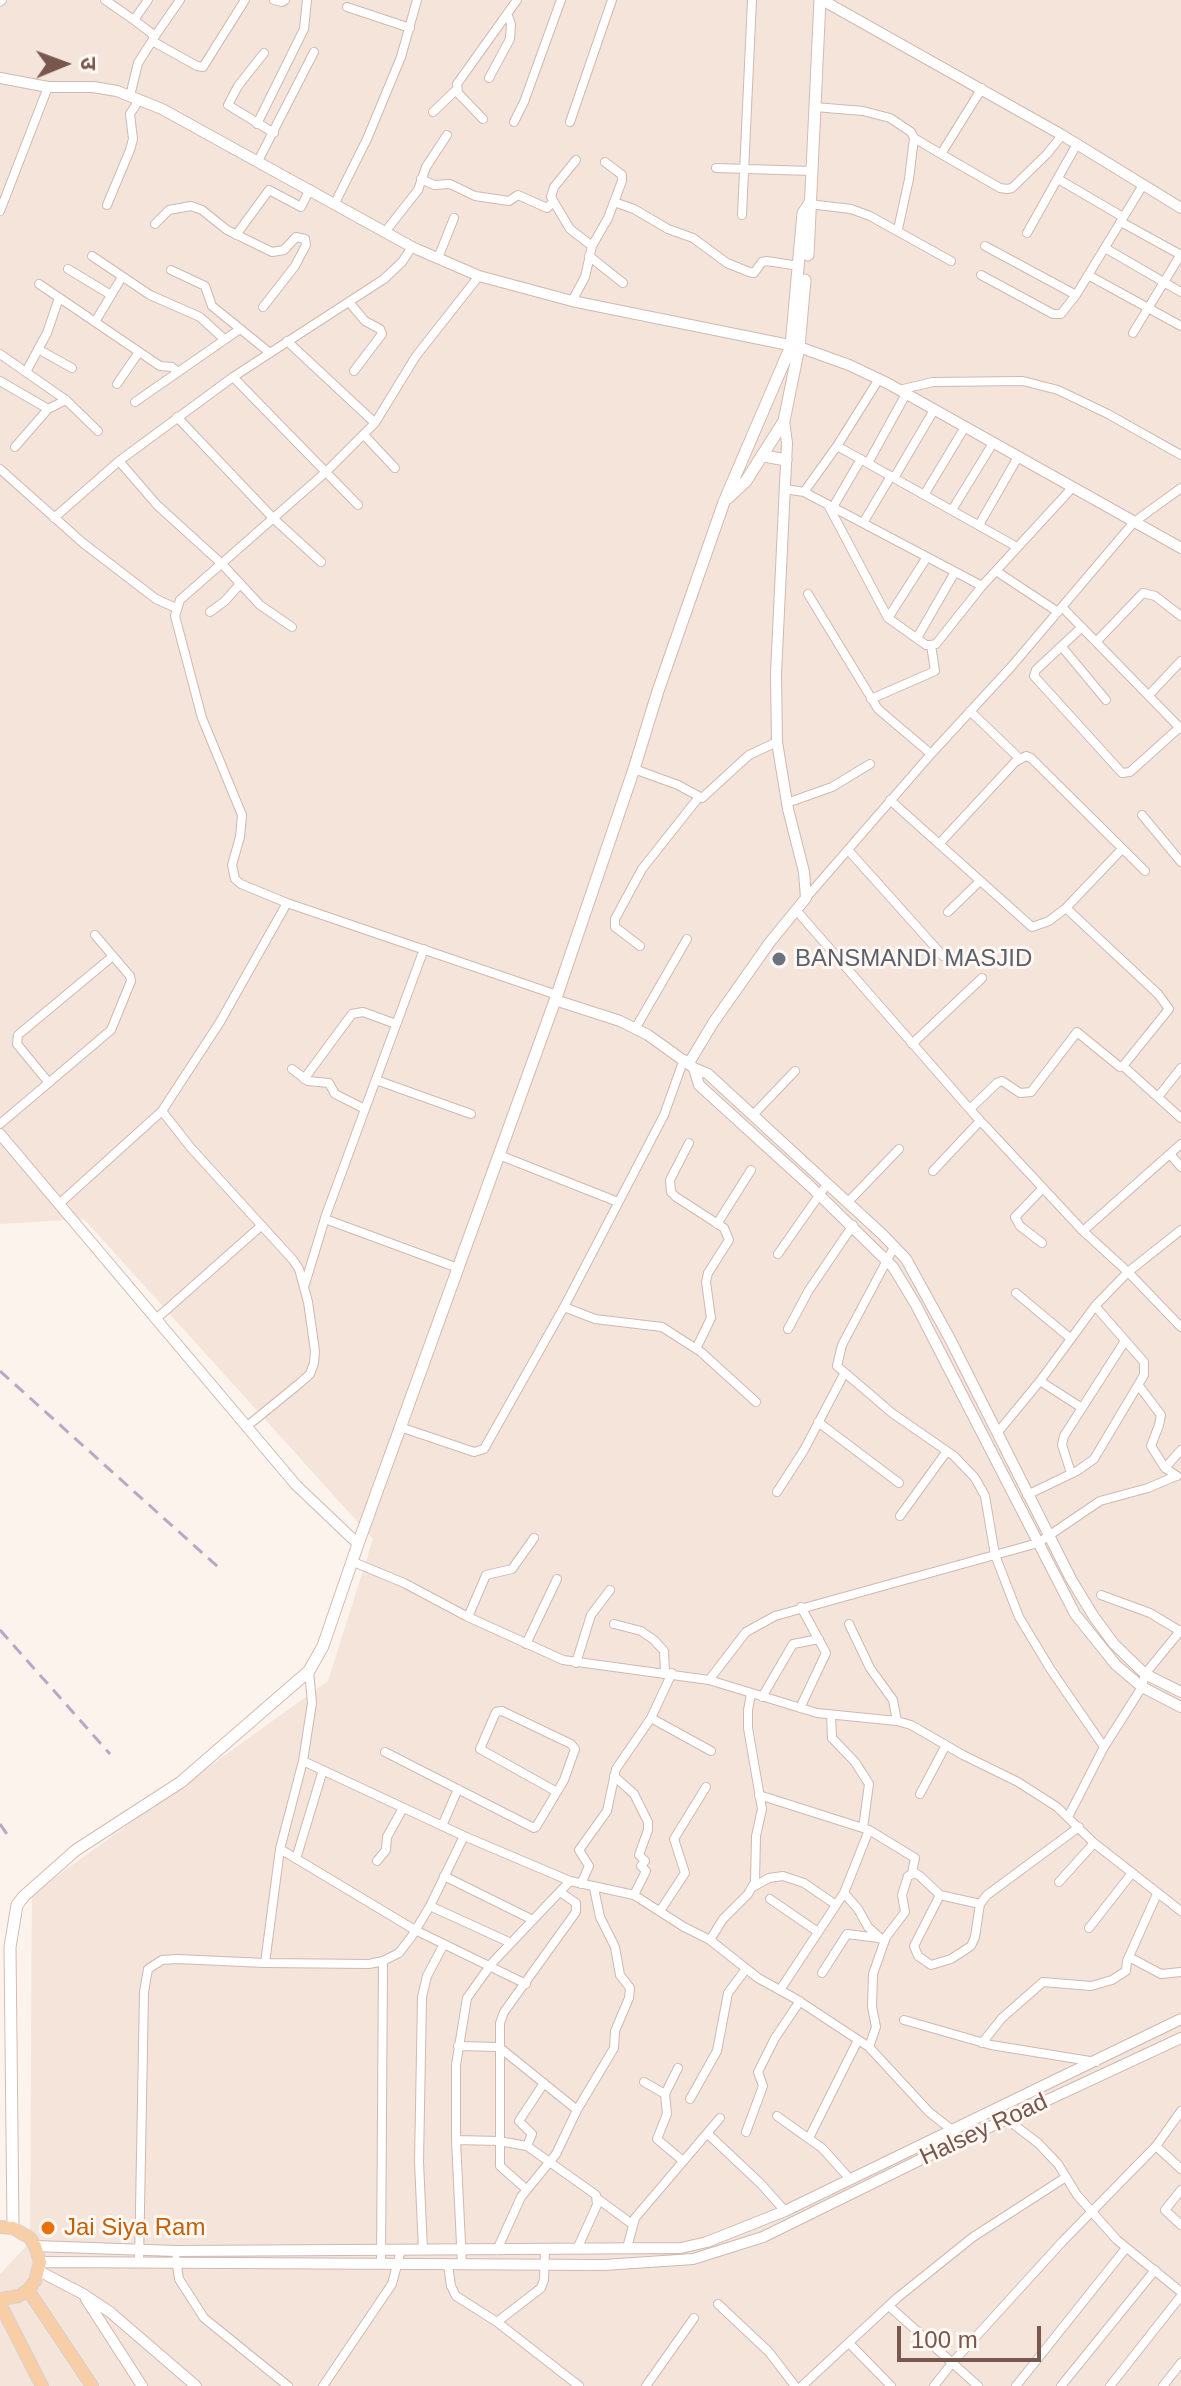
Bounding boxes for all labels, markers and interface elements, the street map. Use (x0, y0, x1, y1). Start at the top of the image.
north arrow (24, 24, 104, 104)
text: उ (76, 57, 101, 70)
place label: BANSMANDI MASJID (795, 945, 1032, 973)
marker: BANSMANDI MASJID (770, 950, 788, 968)
street label: Halsey Road (916, 2088, 1052, 2172)
place label: Jai Siya Ram (64, 2214, 205, 2242)
marker: Jai Siya Ram (39, 2219, 57, 2237)
scale bar (901, 2310, 1045, 2360)
text: 100 m (911, 2326, 978, 2353)

